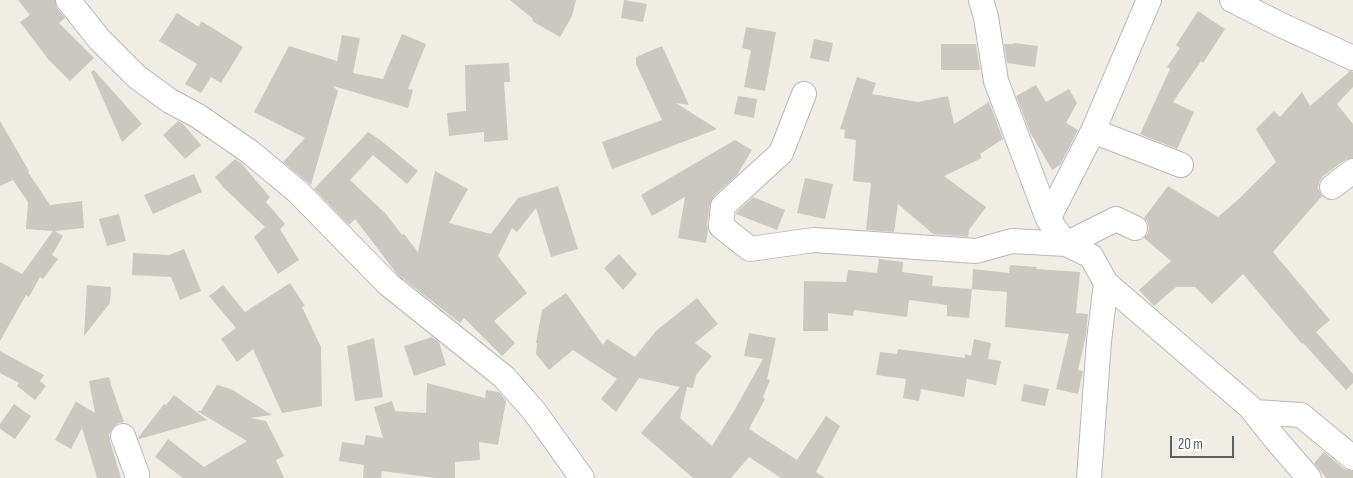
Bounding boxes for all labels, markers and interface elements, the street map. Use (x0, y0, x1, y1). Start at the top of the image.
scale bar (1173, 426, 1237, 458)
text: 20 m (1178, 435, 1203, 454)

